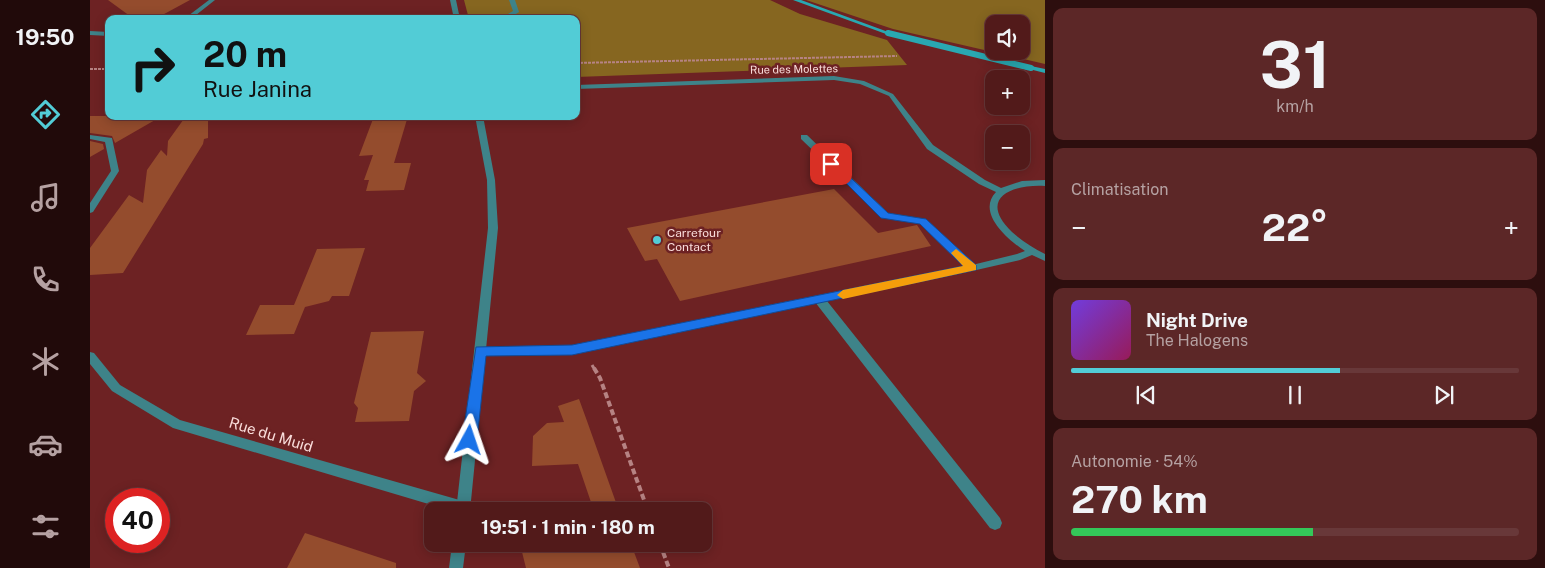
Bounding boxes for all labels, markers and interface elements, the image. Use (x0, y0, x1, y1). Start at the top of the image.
map controls (985, 15, 1030, 170)
button: sound (985, 15, 1030, 60)
text: 19:50 (16, 24, 74, 50)
text: 31 (1259, 26, 1331, 103)
text: 20 m (203, 34, 287, 75)
icon: right (120, 35, 185, 100)
street label: Rue des Molettes (750, 62, 838, 76)
button: + (985, 70, 1030, 115)
text: Rue Janina (203, 76, 312, 102)
icon: directions (28, 97, 63, 132)
text: km/h (1276, 97, 1314, 116)
button: − (985, 125, 1030, 170)
pin (810, 143, 852, 185)
icon: arrive (817, 150, 845, 178)
icon: music (28, 180, 63, 215)
text: Climatisation (1071, 180, 1168, 199)
text: 22° (1262, 205, 1328, 250)
text: − (1071, 211, 1087, 244)
text: + (1503, 211, 1519, 244)
place label: Carrefour Contact (667, 226, 721, 254)
marker: Carrefour Contact (651, 234, 663, 246)
icon: phone (28, 262, 63, 297)
text: Night Drive (1146, 309, 1248, 331)
text: The Halogens (1146, 331, 1248, 350)
icon: climate (28, 344, 63, 379)
icon: previous (1132, 381, 1160, 409)
icon: pause (1281, 381, 1309, 409)
icon: next (1430, 381, 1458, 409)
position arrow (442, 413, 494, 465)
street label: Rue du Muid (227, 414, 315, 455)
icon: car (28, 427, 63, 462)
text: Autonomie · 54% (1071, 452, 1198, 471)
text: 270 km (1071, 477, 1208, 522)
speed limit sign: 40 (105, 488, 170, 553)
icon: filters (28, 509, 63, 544)
text: 19:51 · 1 min · 180 m (481, 516, 655, 538)

